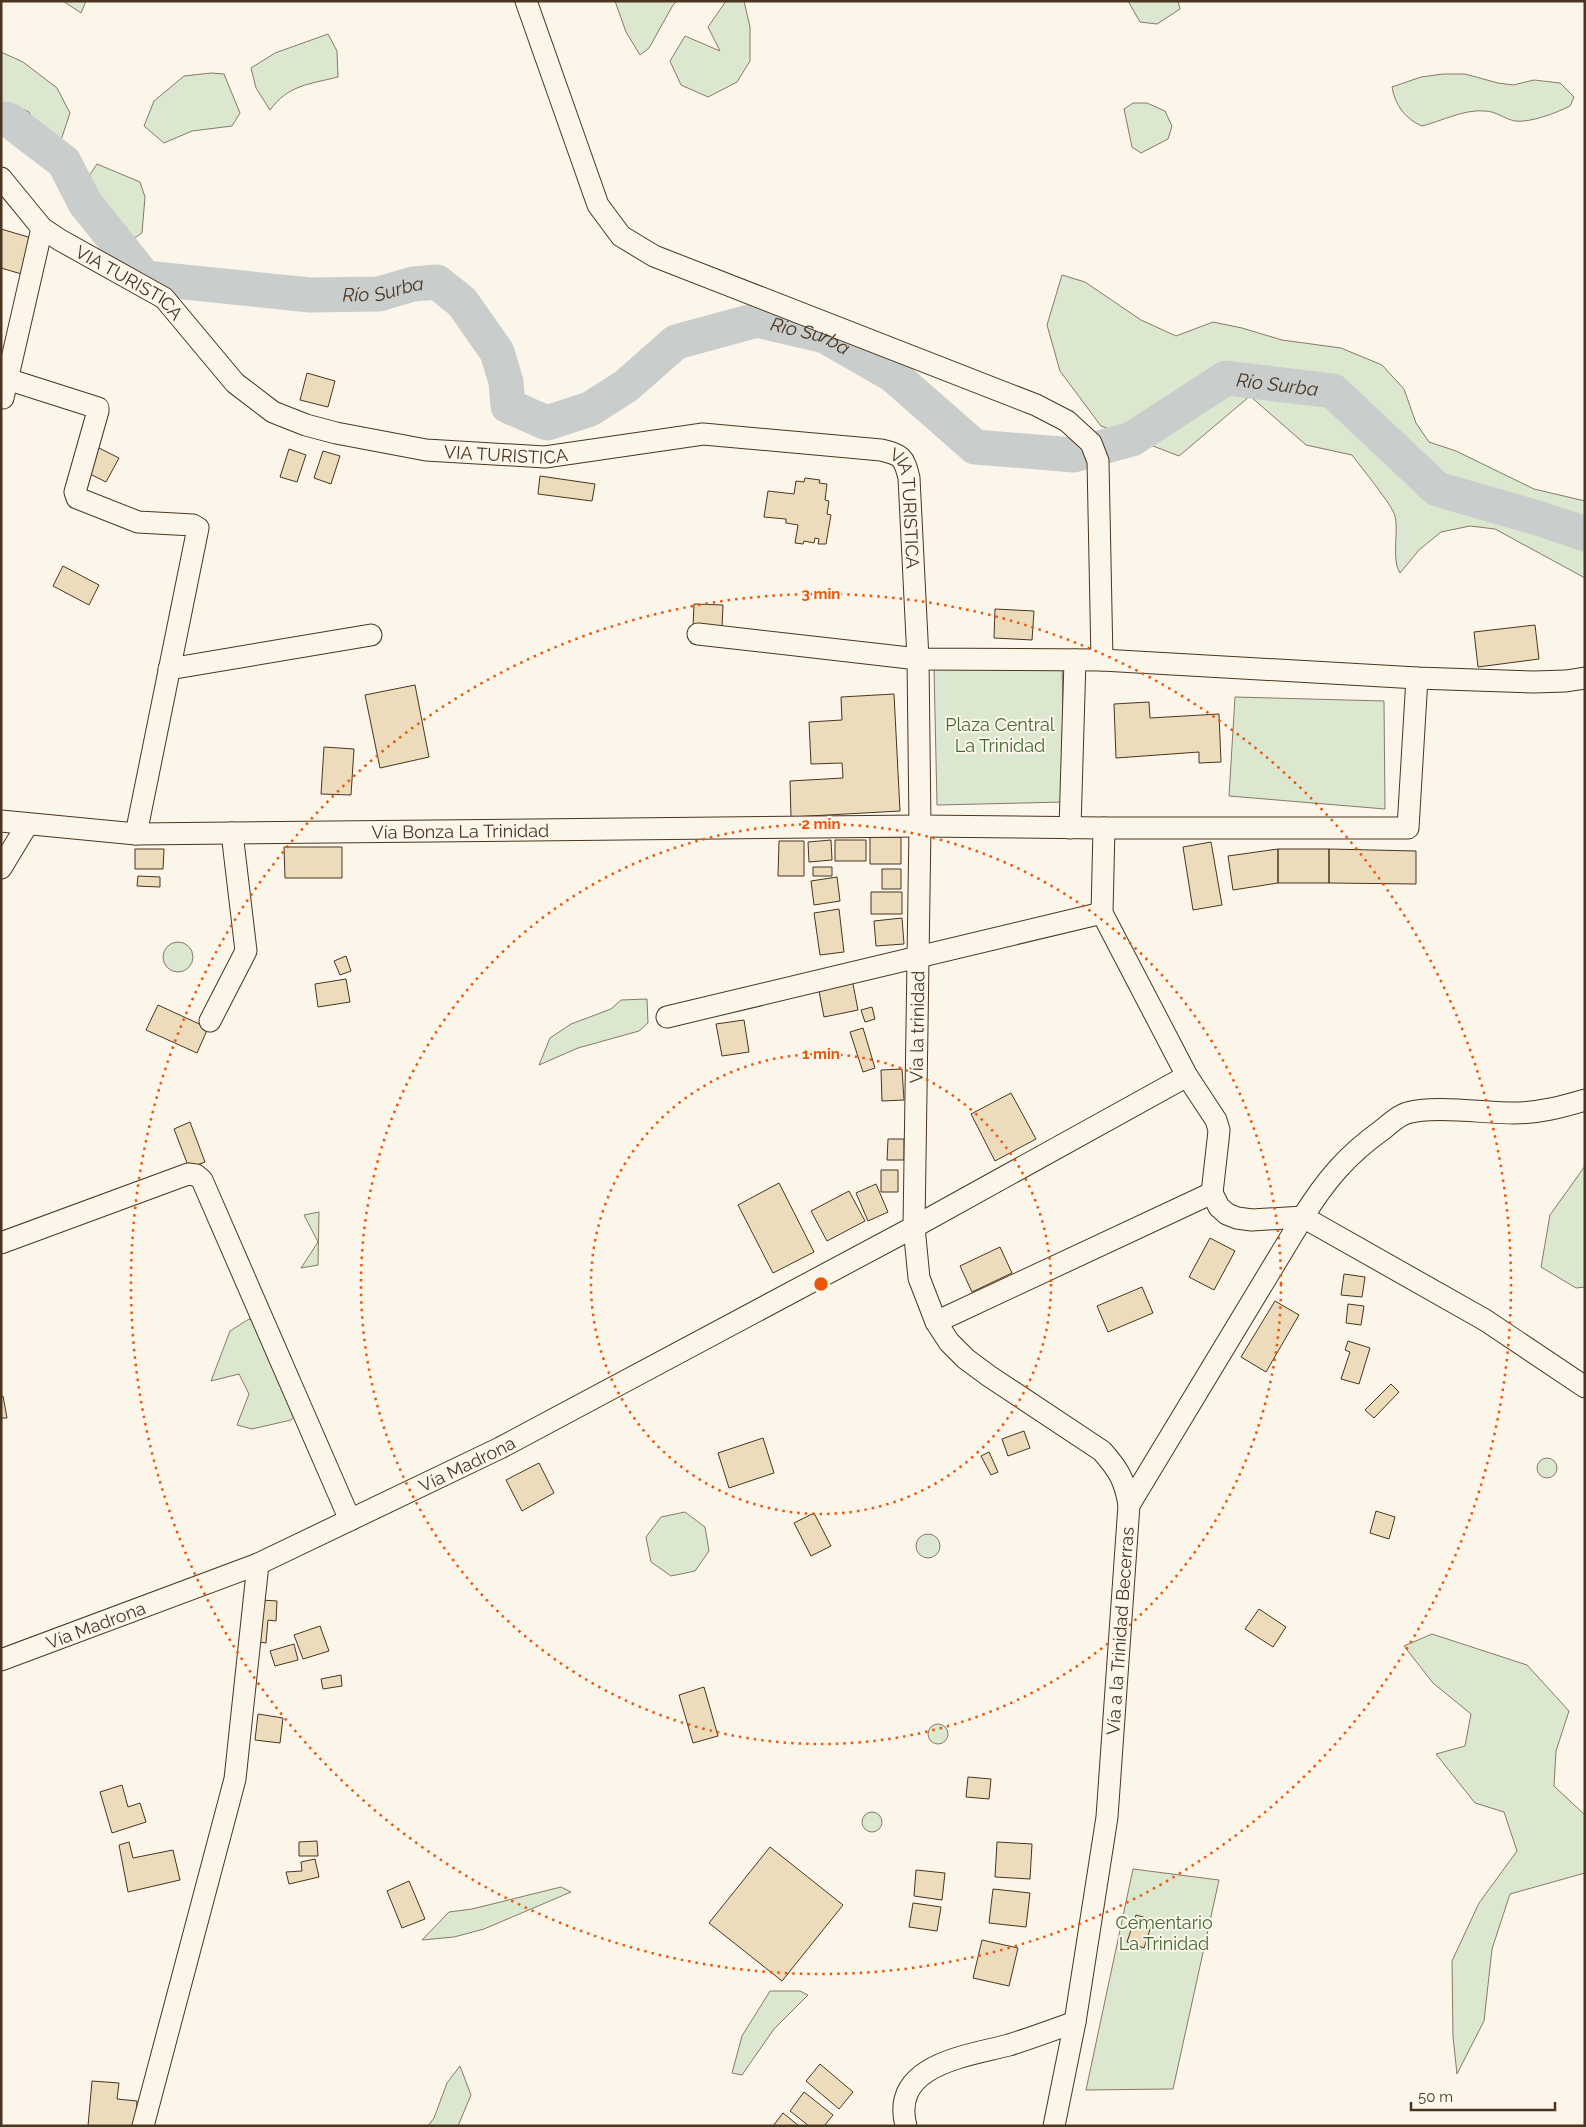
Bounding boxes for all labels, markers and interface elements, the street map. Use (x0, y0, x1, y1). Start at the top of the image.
street label: VIA TURISTICA (72, 240, 188, 324)
water label: Río Surba (342, 272, 424, 306)
water label: Río Surba (769, 313, 854, 359)
water label: Río Surba (1235, 368, 1320, 400)
street label: VIA TURISTICA (443, 441, 569, 468)
street label: VIA TURISTICA (887, 443, 924, 569)
text: 3 min (802, 585, 840, 603)
park label: Plaza Central La Trinidad (945, 714, 1055, 756)
text: 2 min (802, 815, 840, 833)
street label: Vía Bonza La Trinidad (371, 819, 549, 842)
street label: Vía la trinidad (906, 970, 928, 1084)
text: 1 min (802, 1045, 840, 1063)
centre of rings (812, 1275, 830, 1293)
street label: Vía Madrona (415, 1431, 519, 1496)
street label: Vía a la Trinidad Becerras (1102, 1526, 1138, 1736)
street label: Vía Madrona (43, 1597, 148, 1653)
park label: Cementario La Trinidad (1115, 1912, 1213, 1954)
scale bar (1411, 2080, 1555, 2112)
text: 50 m (1418, 2088, 1453, 2106)

